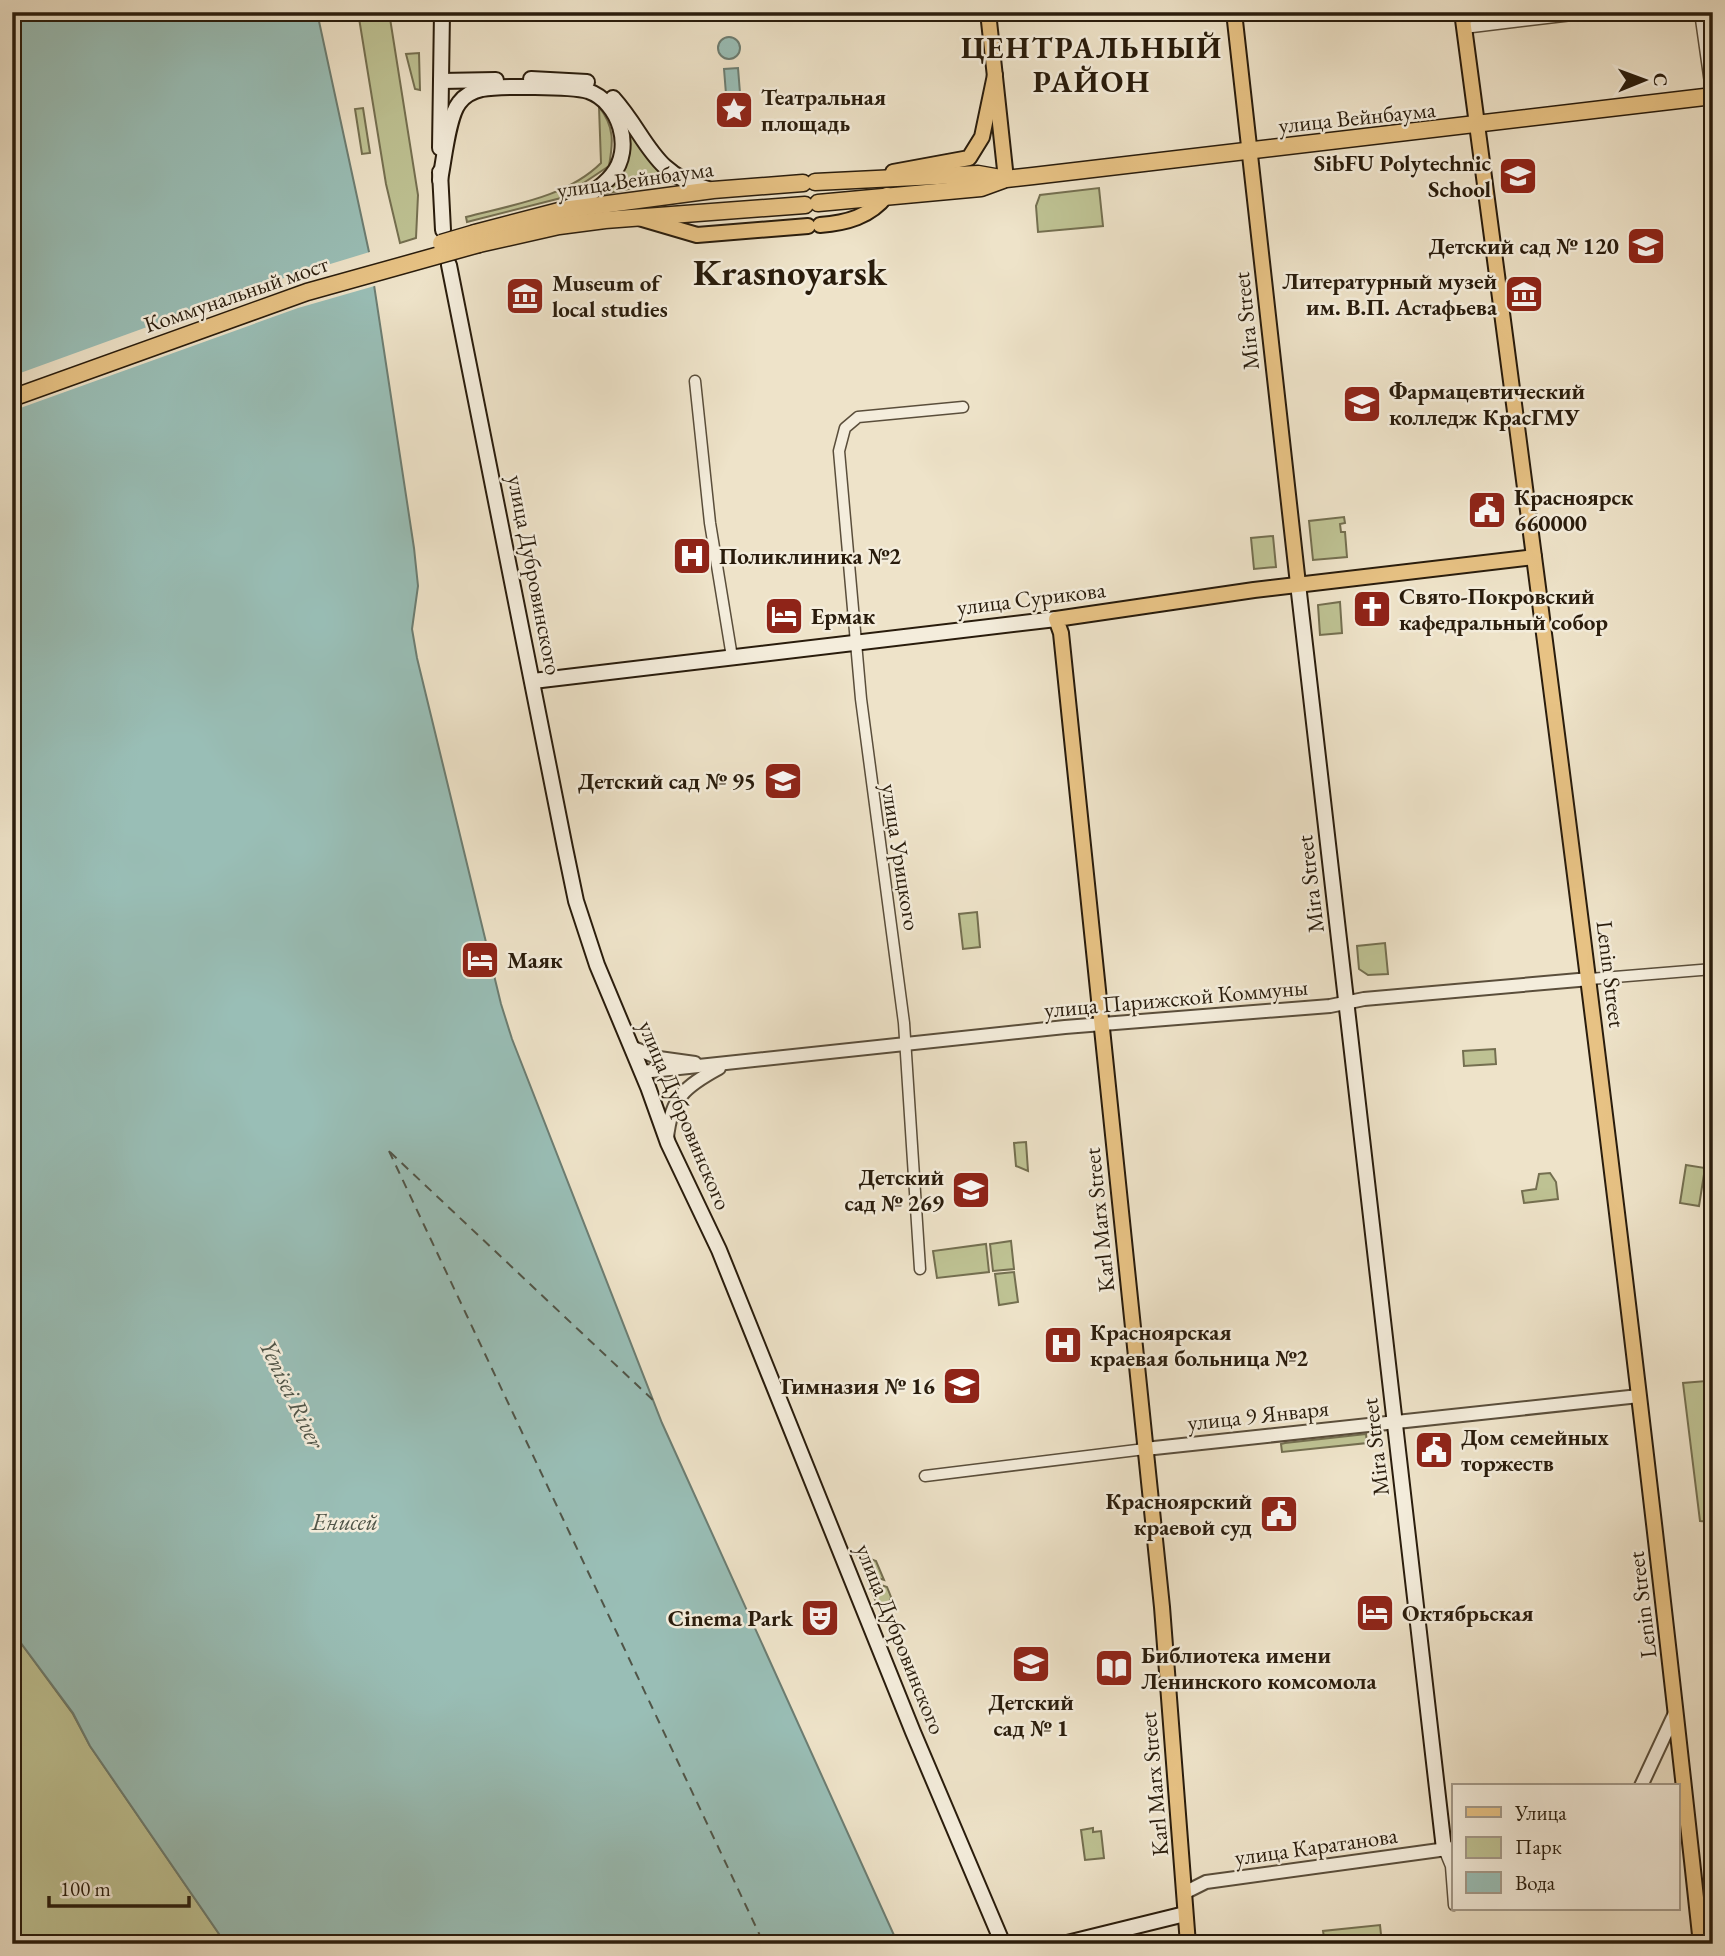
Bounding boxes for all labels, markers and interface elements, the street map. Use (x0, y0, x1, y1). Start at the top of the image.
district label: ЦЕНТРАЛЬНЫЙ РАЙОН (961, 28, 1223, 101)
north arrow (1610, 46, 1680, 116)
text: С (1648, 73, 1673, 87)
place label: Театральная площадь (761, 82, 886, 138)
place icon: Театральная площадь (713, 89, 755, 131)
street label: улица Вейнбаума (1277, 94, 1438, 140)
place label: SibFU Polytechnic School (1314, 148, 1492, 204)
street label: улица Вейнбаума (555, 153, 716, 205)
school or university icon: SibFU Polytechnic School (1497, 155, 1539, 197)
school or university icon: Детский сад № 120 (1625, 225, 1667, 267)
place label: Детский сад № 120 (1429, 231, 1619, 261)
street label: Коммунальный мост (140, 248, 333, 340)
district label: Krasnoyarsk (693, 248, 888, 296)
place label: Литературный музей им. В.П. Астафьева (1282, 266, 1498, 322)
place label: Museum of local studies (552, 268, 668, 324)
street label: Mira Street (1226, 270, 1266, 371)
museum icon: Литературный музей им. В.П. Астафьева (1503, 273, 1545, 315)
museum icon: Museum of local studies (504, 275, 546, 317)
place label: Фармацевтический колледж КрасГМУ (1389, 376, 1585, 432)
school or university icon: Фармацевтический колледж КрасГМУ (1341, 383, 1383, 425)
street label: улица Дубровинского (501, 472, 569, 678)
place label: Красноярск 660000 (1514, 482, 1634, 538)
public building icon: Красноярск 660000 (1466, 489, 1508, 531)
hospital icon: Поликлиника №2 (671, 535, 713, 577)
place label: Поликлиника №2 (719, 541, 901, 571)
street label: улица Сурикова (955, 574, 1108, 622)
place label: Свято-Покровский кафедральный собор (1399, 581, 1608, 637)
church icon: Свято-Покровский кафедральный собор (1351, 588, 1393, 630)
hotel icon: Ермак (763, 595, 805, 637)
place label: Ермак (811, 601, 875, 631)
school or university icon: Детский сад № 95 (762, 760, 804, 802)
place label: Детский сад № 95 (578, 766, 756, 796)
street label: улица Урицкого (875, 781, 927, 933)
street label: Mira Street (1289, 833, 1331, 935)
street label: Lenin Street (1590, 919, 1633, 1030)
hotel icon: Маяк (459, 939, 501, 981)
place label: Маяк (507, 945, 563, 975)
street label: улица Парижской Коммуны (1043, 972, 1309, 1024)
street label: улица Дубровинского (632, 1016, 738, 1214)
street label: Karl Marx Street (1076, 1146, 1121, 1294)
place label: Детский сад № 269 (845, 1162, 944, 1218)
school or university icon: Детский сад № 269 (950, 1169, 992, 1211)
place label: Красноярская краевая больница №2 (1090, 1317, 1308, 1373)
hospital icon: Красноярская краевая больница №2 (1042, 1324, 1084, 1366)
water label: Yenisei River (253, 1334, 333, 1455)
school or university icon: Гимназия № 16 (941, 1365, 983, 1407)
place label: Гимназия № 16 (781, 1371, 935, 1401)
street label: улица 9 Января (1186, 1393, 1330, 1437)
street label: Mira Street (1354, 1396, 1396, 1498)
place label: Дом семейных торжеств (1461, 1422, 1609, 1478)
public building icon: Дом семейных торжеств (1413, 1429, 1455, 1471)
place label: Красноярский краевой суд (1105, 1486, 1252, 1542)
public building icon: Красноярский краевой суд (1258, 1493, 1300, 1535)
water label: Енисей (311, 1506, 378, 1537)
street label: улица Дубровинского (849, 1539, 953, 1739)
street label: Lenin Street (1620, 1549, 1663, 1660)
hotel icon: Октябрьская (1354, 1592, 1396, 1634)
theatre icon: Cinema Park (799, 1597, 841, 1639)
place label: Октябрьская (1402, 1598, 1534, 1628)
place label: Cinema Park (668, 1603, 793, 1633)
place label: Библиотека имени Ленинского комсомола (1141, 1640, 1378, 1696)
school or university icon: Детский сад № 1 (1010, 1643, 1052, 1685)
library icon: Библиотека имени Ленинского комсомола (1093, 1647, 1135, 1689)
place label: Детский сад № 1 (988, 1687, 1074, 1743)
street label: Karl Marx Street (1133, 1710, 1175, 1857)
legend (1452, 1784, 1680, 1910)
text: Улица (1514, 1799, 1567, 1826)
street label: улица Каратанова (1233, 1820, 1400, 1872)
text: Парк (1515, 1833, 1562, 1860)
scale bar (49, 1865, 189, 1909)
text: Вода (1515, 1869, 1556, 1896)
text: 100 m (60, 1875, 111, 1902)

